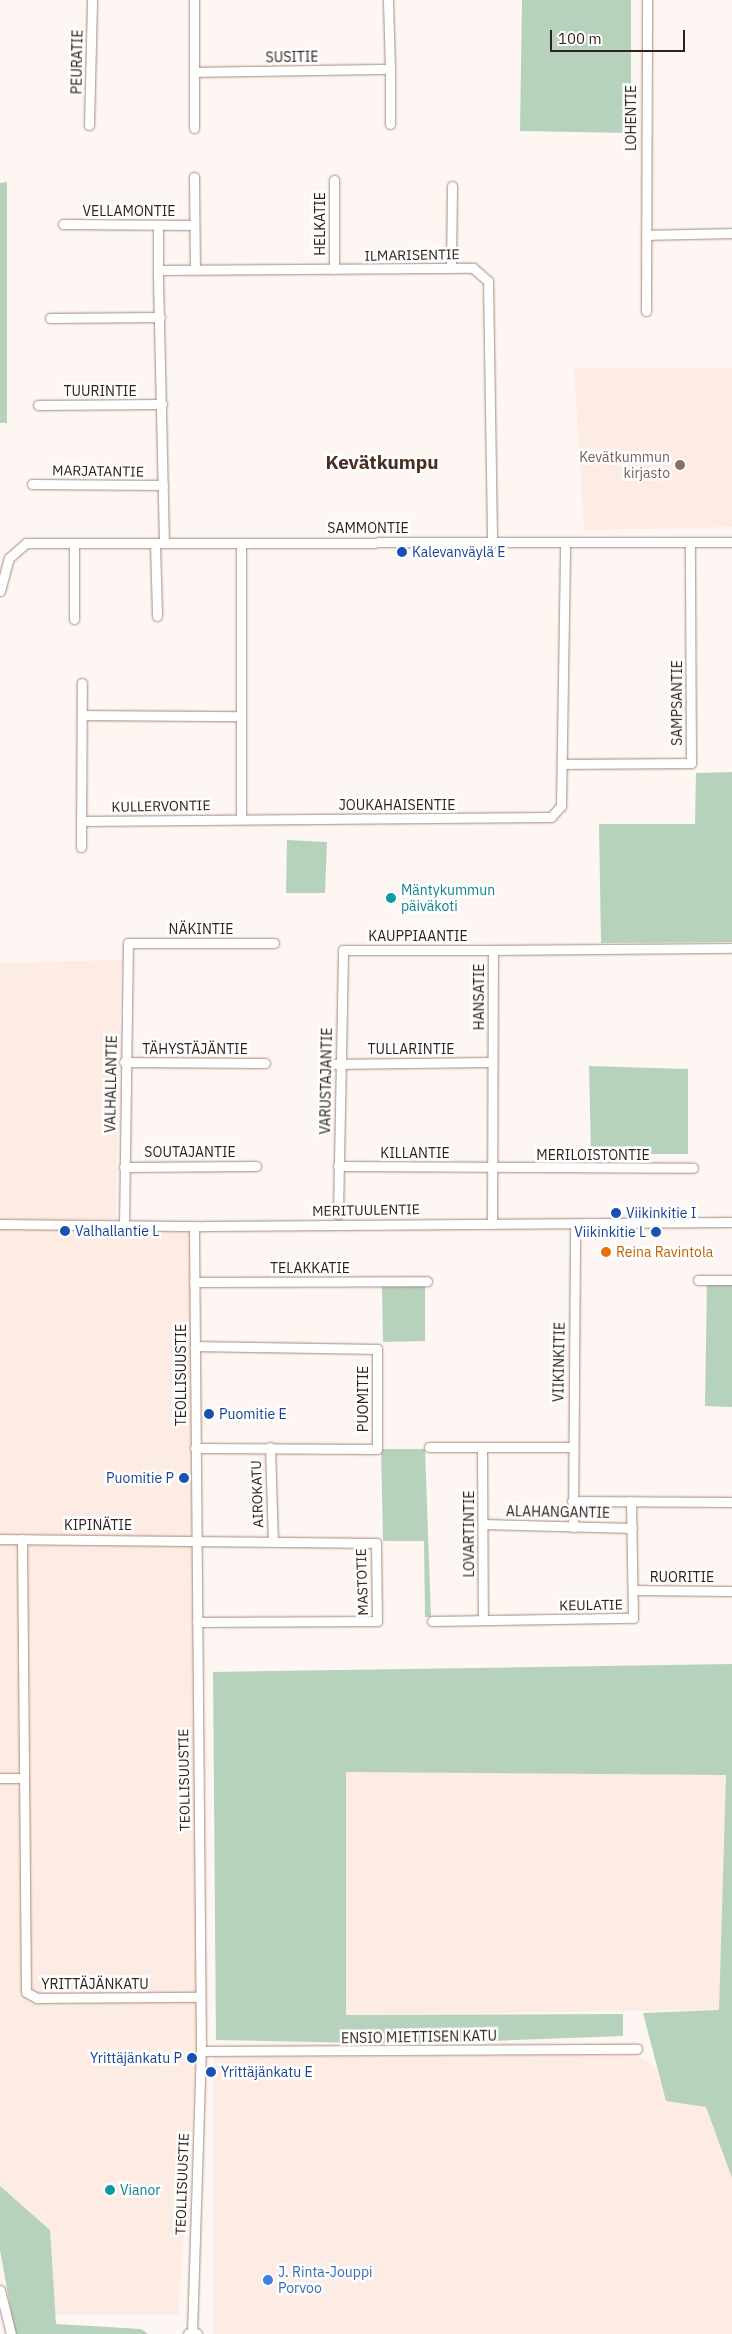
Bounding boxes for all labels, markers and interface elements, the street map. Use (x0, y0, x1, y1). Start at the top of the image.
scale bar (552, 20, 687, 52)
street label: PEURATIE (68, 29, 86, 95)
text: 100 m (558, 29, 602, 48)
street label: SUSITIE (265, 48, 319, 66)
street label: LOHENTIE (623, 85, 639, 151)
street label: HELKATIE (312, 192, 328, 256)
street label: VELLAMONTIE (83, 203, 175, 219)
street label: ILMARISENTIE (364, 246, 460, 264)
street label: TUURINTIE (63, 383, 137, 399)
place label: Kevätkummun kirjasto (579, 449, 670, 482)
district label: Kevätkumpu (325, 452, 439, 474)
marker: Kevätkummun kirjasto (674, 459, 686, 471)
street label: MARJATANTIE (52, 462, 144, 480)
street label: SAMMONTIE (327, 520, 409, 536)
place label: Kalevanväylä E (412, 544, 506, 560)
marker: Kalevanväylä E (396, 546, 408, 558)
street label: SAMPSANTIE (669, 660, 685, 746)
street label: KULLERVONTIE (111, 797, 211, 815)
street label: JOUKAHAISENTIE (339, 797, 455, 813)
place label: Mäntykummun päiväkoti (401, 882, 495, 914)
marker: Mäntykummun päiväkoti (385, 892, 397, 904)
street label: NÄKINTIE (169, 921, 233, 937)
street label: KAUPPIAANTIE (368, 928, 468, 944)
street label: HANSATIE (471, 964, 487, 1030)
street label: VARUSTAJANTIE (317, 1027, 335, 1135)
street label: VALHALLANTIE (102, 1035, 120, 1133)
street label: TÄHYSTÄJÄNTIE (142, 1041, 248, 1057)
street label: TULLARINTIE (368, 1041, 454, 1057)
street label: SOUTAJANTIE (144, 1144, 236, 1160)
street label: KILLANTIE (380, 1145, 450, 1161)
street label: MERILOISTONTIE (536, 1147, 650, 1163)
street label: MERITUULENTIE (312, 1201, 420, 1219)
place label: Viikinkitie I (626, 1205, 696, 1221)
marker: Viikinkitie I (610, 1207, 622, 1219)
place label: Valhallantie L (75, 1223, 159, 1239)
place label: Viikinkitie L (574, 1224, 646, 1240)
marker: Valhallantie L (59, 1225, 71, 1237)
marker: Viikinkitie L (650, 1226, 662, 1238)
place label: Reina Ravintola (616, 1244, 713, 1260)
marker: Reina Ravintola (600, 1246, 612, 1258)
street label: TELAKKATIE (270, 1260, 350, 1276)
street label: VIIKINKITIE (550, 1322, 568, 1402)
street label: TEOLLISUUSTIE (173, 1324, 189, 1426)
street label: PUOMITIE (355, 1366, 371, 1432)
place label: Puomitie E (219, 1406, 287, 1422)
marker: Puomitie E (203, 1408, 215, 1420)
street label: AIROKATU (247, 1460, 267, 1528)
place label: Puomitie P (106, 1470, 174, 1486)
marker: Puomitie P (178, 1472, 190, 1484)
street label: LOVARTINTIE (461, 1491, 477, 1577)
street label: ALAHANGANTIE (506, 1503, 610, 1521)
street label: KIPINÄTIE (64, 1517, 132, 1533)
street label: MASTOTIE (352, 1548, 372, 1616)
street label: RUORITIE (650, 1569, 714, 1585)
street label: KEULATIE (559, 1596, 623, 1614)
street label: TEOLLISUUSTIE (175, 1729, 193, 1831)
street label: YRITTÄJÄNKATU (41, 1976, 149, 1992)
street label: ENSIO MIETTISEN KATU (341, 2027, 497, 2047)
place label: Yrittäjänkatu P (90, 2050, 182, 2066)
marker: Yrittäjänkatu P (186, 2052, 198, 2064)
place label: Yrittäjänkatu E (221, 2064, 313, 2080)
marker: Yrittäjänkatu E (205, 2066, 217, 2078)
street label: TEOLLISUUSTIE (172, 2133, 192, 2235)
place label: Vianor (120, 2182, 160, 2198)
marker: Vianor (104, 2184, 116, 2196)
place label: J. Rinta-Jouppi Porvoo (278, 2264, 373, 2296)
marker: J. Rinta-Jouppi Porvoo (262, 2274, 274, 2286)

